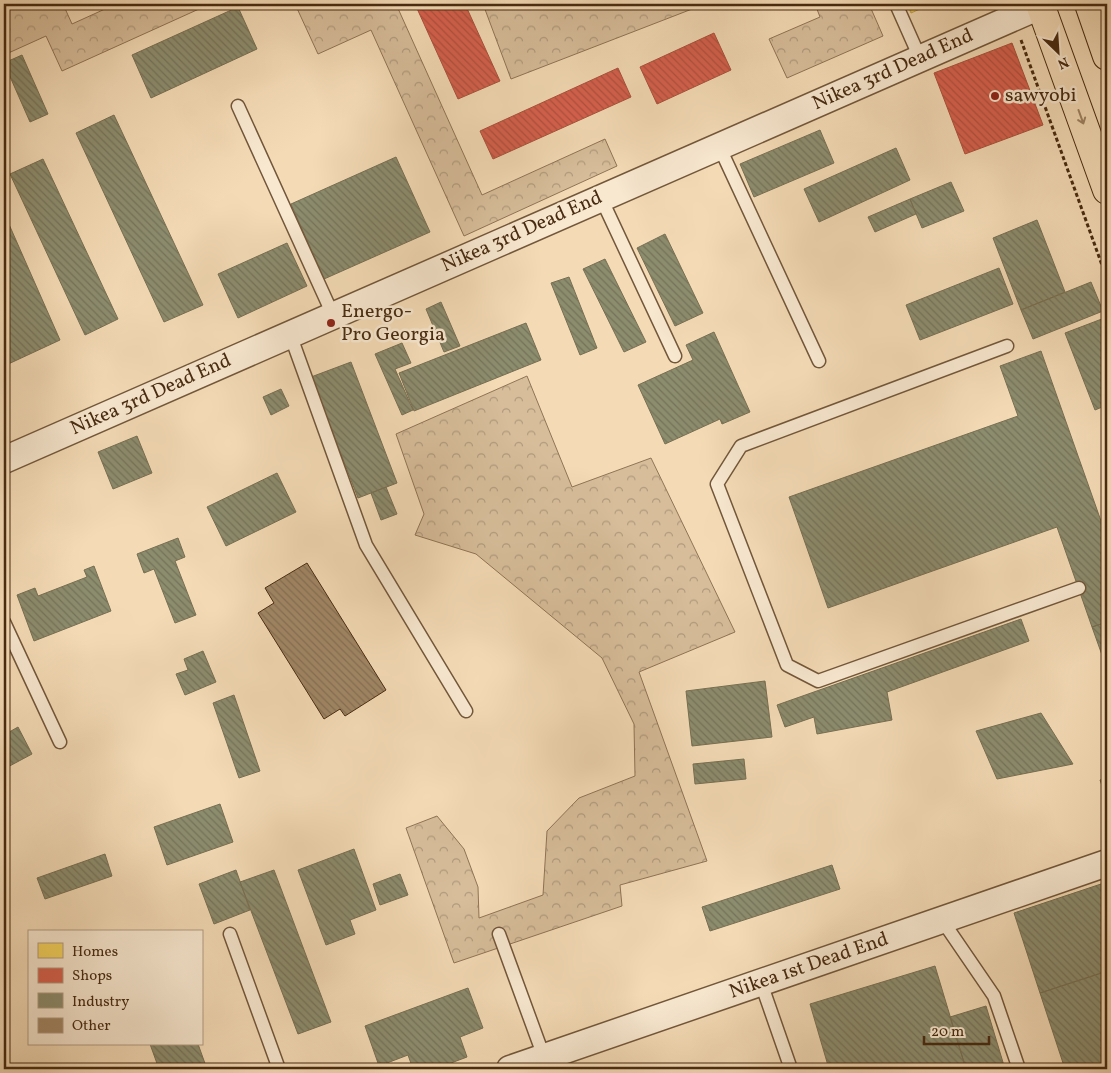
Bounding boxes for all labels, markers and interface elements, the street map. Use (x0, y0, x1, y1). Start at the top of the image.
street label: Nikea 3rd Dead End (808, 22, 978, 118)
north arrow (1034, 28, 1084, 78)
text: N (1054, 52, 1071, 73)
place label: sawyobi (1005, 82, 1076, 110)
marker: sawyobi (989, 90, 1001, 102)
one-way arrow (1077, 109, 1086, 125)
street label: Nikea 3rd Dead End (437, 184, 607, 280)
place label: Energo- Pro Georgia (341, 298, 445, 349)
marker: Energo- Pro Georgia (325, 317, 337, 329)
street label: Nikea 3rd Dead End (66, 347, 236, 443)
street label: Nikea 1st Dead End (726, 926, 892, 1006)
legend (28, 930, 202, 1046)
text: Homes (72, 942, 118, 963)
text: Shops (72, 966, 112, 987)
text: Industry (72, 992, 129, 1013)
scale bar (924, 1013, 988, 1045)
text: Other (72, 1016, 111, 1037)
text: 20 m (931, 1022, 964, 1043)

